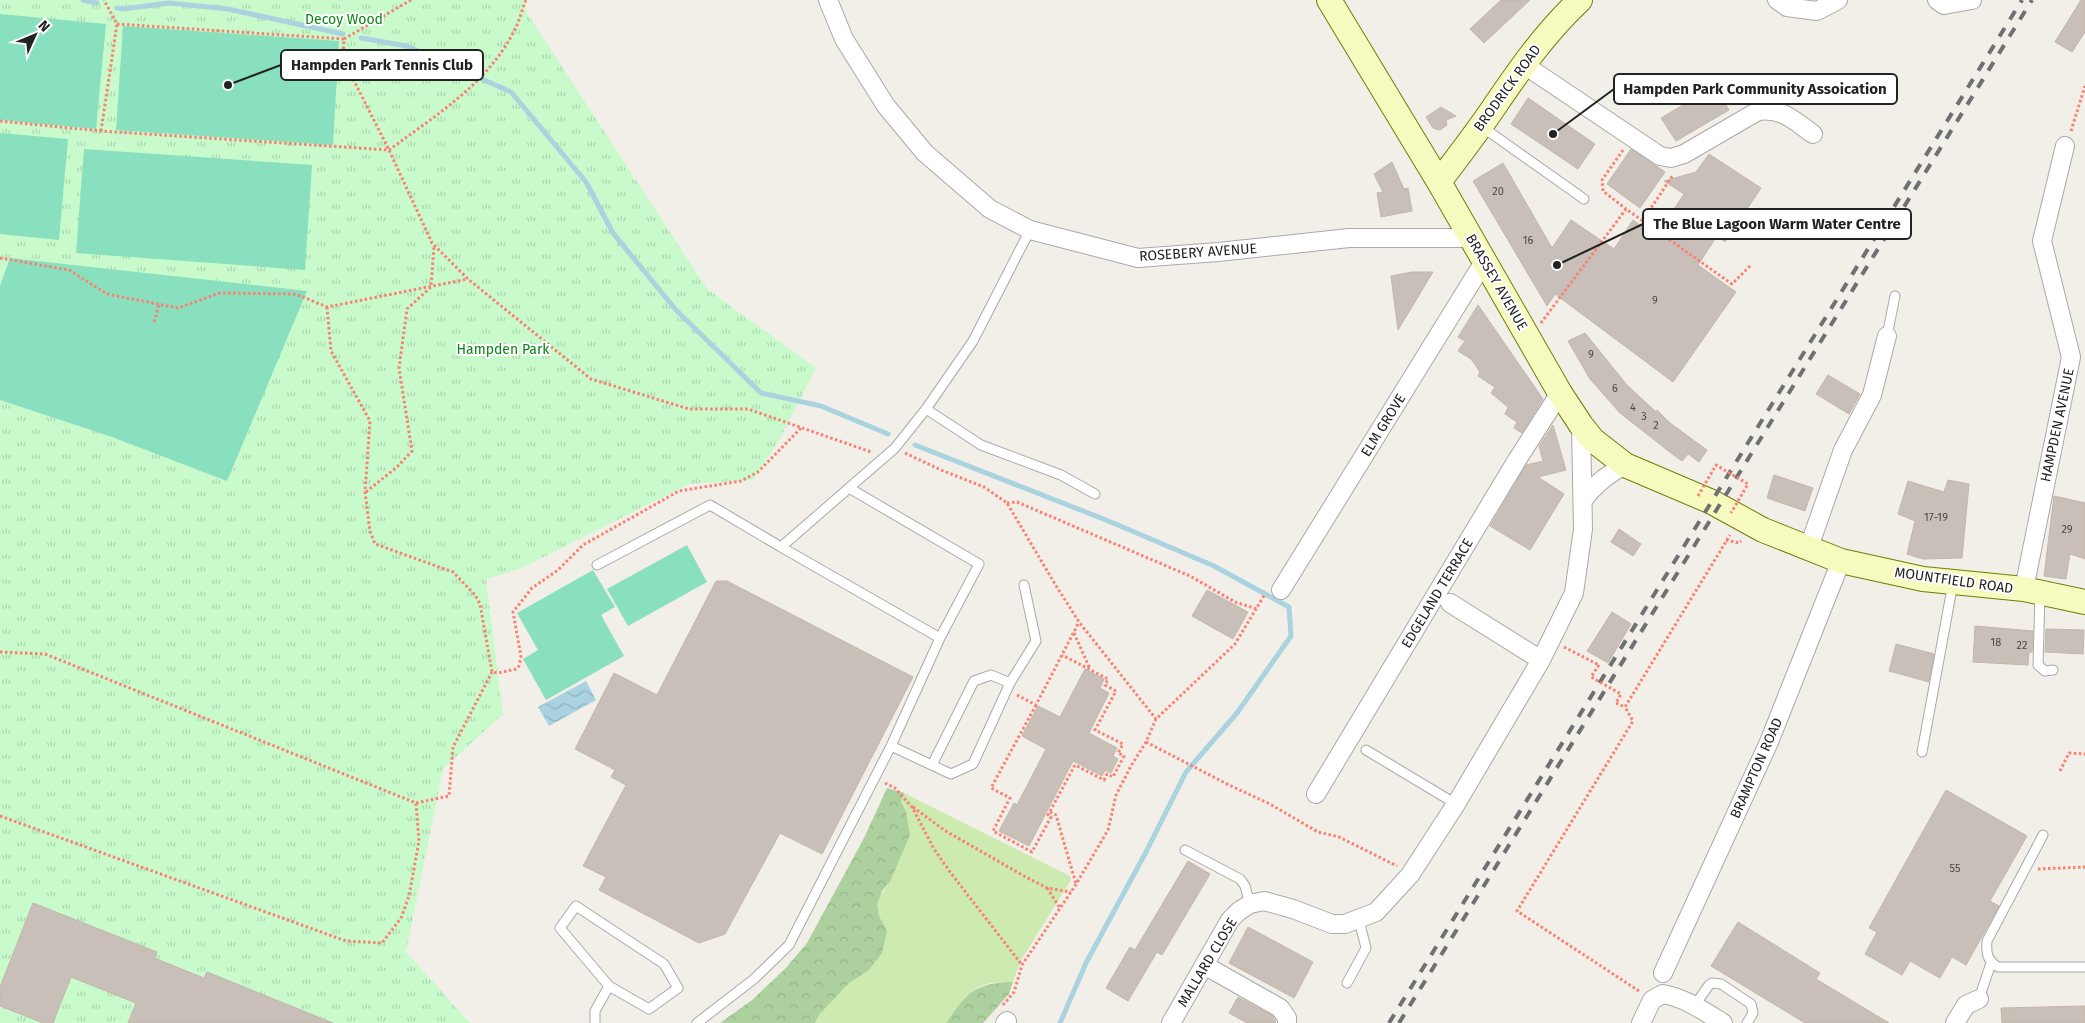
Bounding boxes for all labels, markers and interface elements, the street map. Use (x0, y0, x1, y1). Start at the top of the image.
north arrow (10, 10, 60, 60)
park label: Decoy Wood (305, 11, 383, 28)
text: N (35, 17, 53, 36)
street label: BRODRICK ROAD (1470, 42, 1545, 135)
callout: Hampden Park Tennis Club (281, 50, 483, 80)
text: Hampden Park Tennis Club (291, 56, 473, 74)
callout: Hampden Park Community Assoication (1614, 74, 1897, 104)
text: Hampden Park Community Assoication (1623, 80, 1887, 98)
house number: 20 (1492, 185, 1504, 198)
callout: The Blue Lagoon Warm Water Centre (1643, 209, 1911, 239)
text: The Blue Lagoon Warm Water Centre (1653, 215, 1901, 233)
street label: BRASSEY AVENUE (1462, 231, 1531, 333)
house number: 16 (1523, 234, 1533, 247)
street label: ROSEBERY AVENUE (1139, 240, 1258, 265)
house number: 9 (1652, 294, 1658, 307)
park label: Hampden Park (457, 341, 550, 358)
house number: 9 (1588, 348, 1594, 361)
street label: HAMPDEN AVENUE (2037, 367, 2078, 483)
house number: 6 (1612, 382, 1618, 395)
street label: ELM GROVE (1357, 391, 1409, 460)
house number: 4 (1630, 401, 1636, 414)
house number: 3 (1641, 410, 1647, 423)
house number: 2 (1653, 419, 1659, 432)
house number: 17-19 (1924, 511, 1948, 524)
house number: 29 (2061, 523, 2073, 536)
street label: EDGELAND TERRACE (1398, 535, 1477, 651)
street label: MOUNTFIELD ROAD (1894, 564, 2014, 597)
house number: 18 (1991, 636, 2001, 649)
house number: 22 (2017, 639, 2027, 652)
street label: BRAMPTON ROAD (1727, 715, 1786, 821)
house number: 55 (1950, 862, 1961, 875)
street label: MALLARD CLOSE (1174, 915, 1241, 1010)

